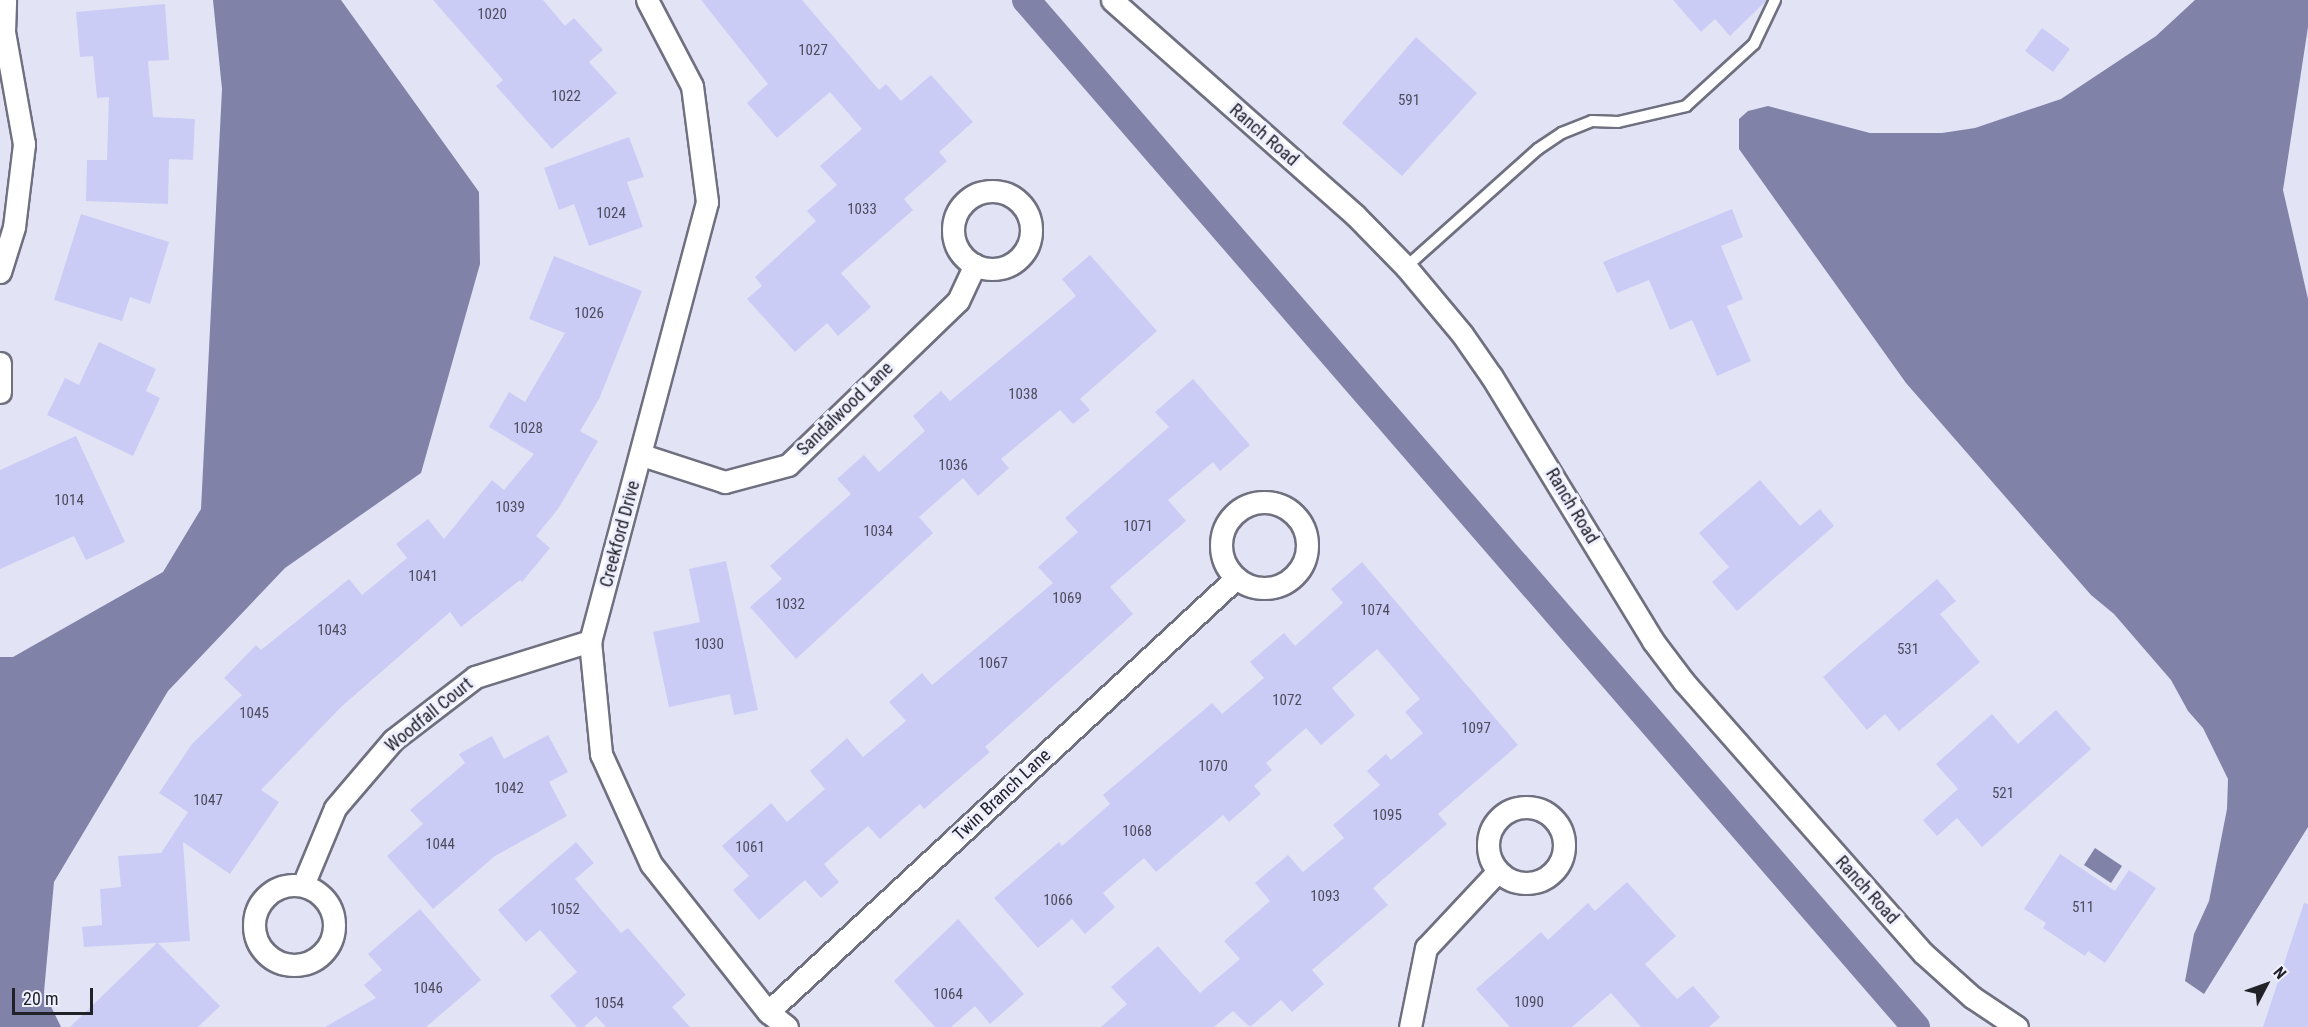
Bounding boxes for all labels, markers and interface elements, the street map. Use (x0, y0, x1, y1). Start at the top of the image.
house number: 1020 (477, 6, 507, 24)
house number: 1027 (798, 42, 828, 60)
house number: 1022 (551, 88, 581, 106)
house number: 591 (1398, 92, 1420, 110)
street label: Ranch Road (1225, 99, 1303, 171)
house number: 1033 (847, 201, 877, 219)
house number: 1024 (596, 205, 626, 223)
house number: 1026 (574, 305, 604, 323)
street label: Sandalwood Lane (792, 358, 898, 460)
house number: 1038 (1008, 386, 1038, 404)
house number: 1028 (513, 420, 543, 438)
house number: 1036 (938, 457, 968, 475)
street label: Ranch Road (1541, 464, 1603, 548)
street label: Creekford Drive (595, 478, 645, 590)
house number: 1014 (54, 492, 84, 510)
house number: 1039 (495, 499, 525, 517)
house number: 1071 (1123, 518, 1153, 536)
house number: 1034 (863, 523, 893, 541)
house number: 1041 (408, 568, 438, 586)
house number: 1069 (1052, 590, 1082, 608)
house number: 1032 (775, 596, 805, 614)
house number: 1074 (1360, 602, 1390, 620)
house number: 1043 (317, 622, 347, 640)
house number: 1030 (694, 636, 724, 654)
house number: 531 (1897, 641, 1919, 659)
house number: 1067 (978, 655, 1008, 673)
street label: Woodfall Court (381, 673, 477, 757)
house number: 1072 (1272, 692, 1302, 710)
house number: 1045 (239, 705, 269, 723)
house number: 1097 (1461, 720, 1491, 738)
street label: Twin Branch Lane (949, 744, 1055, 846)
house number: 1070 (1198, 758, 1228, 776)
house number: 1042 (494, 780, 524, 798)
house number: 521 (1992, 785, 2014, 803)
house number: 1047 (193, 792, 223, 810)
house number: 1095 (1372, 807, 1402, 825)
house number: 1068 (1122, 823, 1152, 841)
house number: 1044 (425, 836, 455, 854)
house number: 1061 (735, 839, 765, 857)
street label: Ranch Road (1831, 851, 1903, 929)
house number: 1093 (1310, 888, 1340, 906)
house number: 1066 (1043, 892, 1073, 910)
house number: 511 (2072, 899, 2094, 917)
house number: 1052 (550, 901, 580, 919)
north arrow (2236, 955, 2296, 1015)
text: N (2270, 963, 2290, 983)
scale bar (15, 976, 96, 1014)
house number: 1046 (413, 980, 443, 998)
house number: 1064 (933, 986, 963, 1004)
text: 20 m (23, 988, 58, 1009)
house number: 1090 (1514, 994, 1544, 1012)
house number: 1054 (594, 995, 624, 1013)

